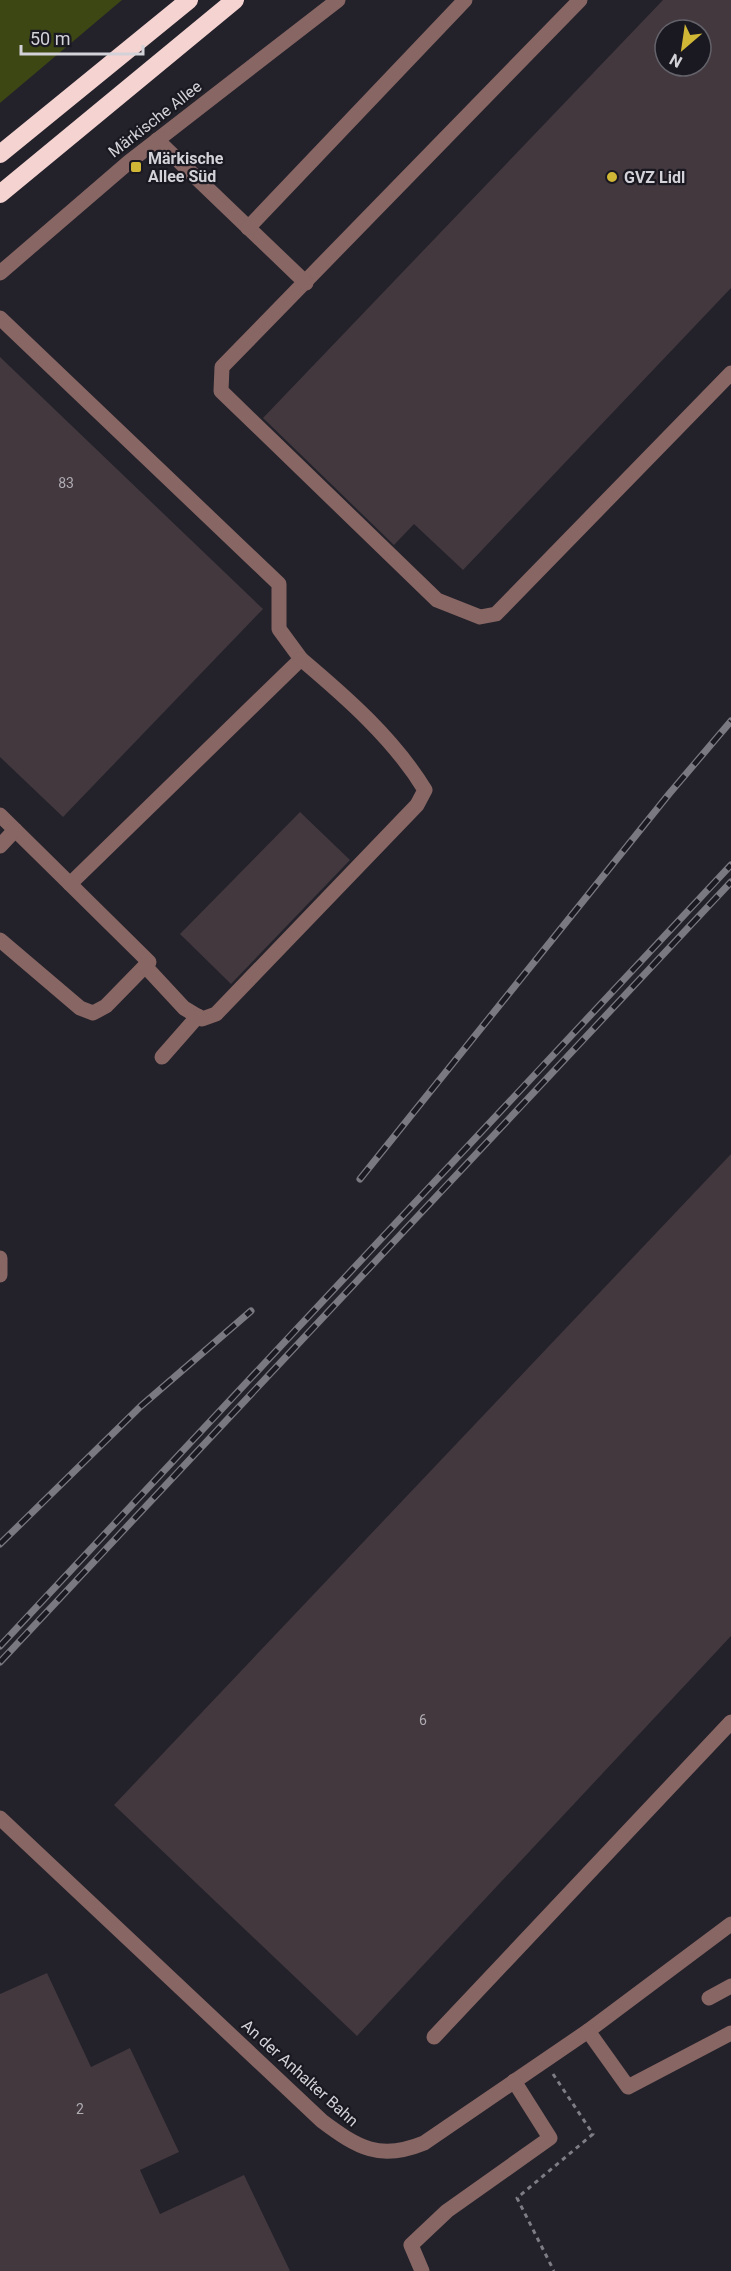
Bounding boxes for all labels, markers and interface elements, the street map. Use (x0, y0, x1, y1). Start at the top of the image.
scale bar (21, 18, 142, 56)
north arrow (653, 18, 713, 78)
text: 50 m (30, 28, 70, 49)
text: N (666, 50, 686, 72)
street label: Märkische Allee (105, 77, 205, 161)
place label: Märkische Allee Süd (148, 149, 224, 186)
marker: Märkische Allee Süd (129, 160, 143, 174)
place label: GVZ Lidl (624, 168, 685, 187)
marker: GVZ Lidl (605, 170, 619, 184)
house number: 83 (58, 475, 74, 491)
house number: 6 (419, 1712, 427, 1728)
street label: An der Anhalter Bahn (238, 2016, 362, 2130)
house number: 2 (76, 2101, 84, 2117)

